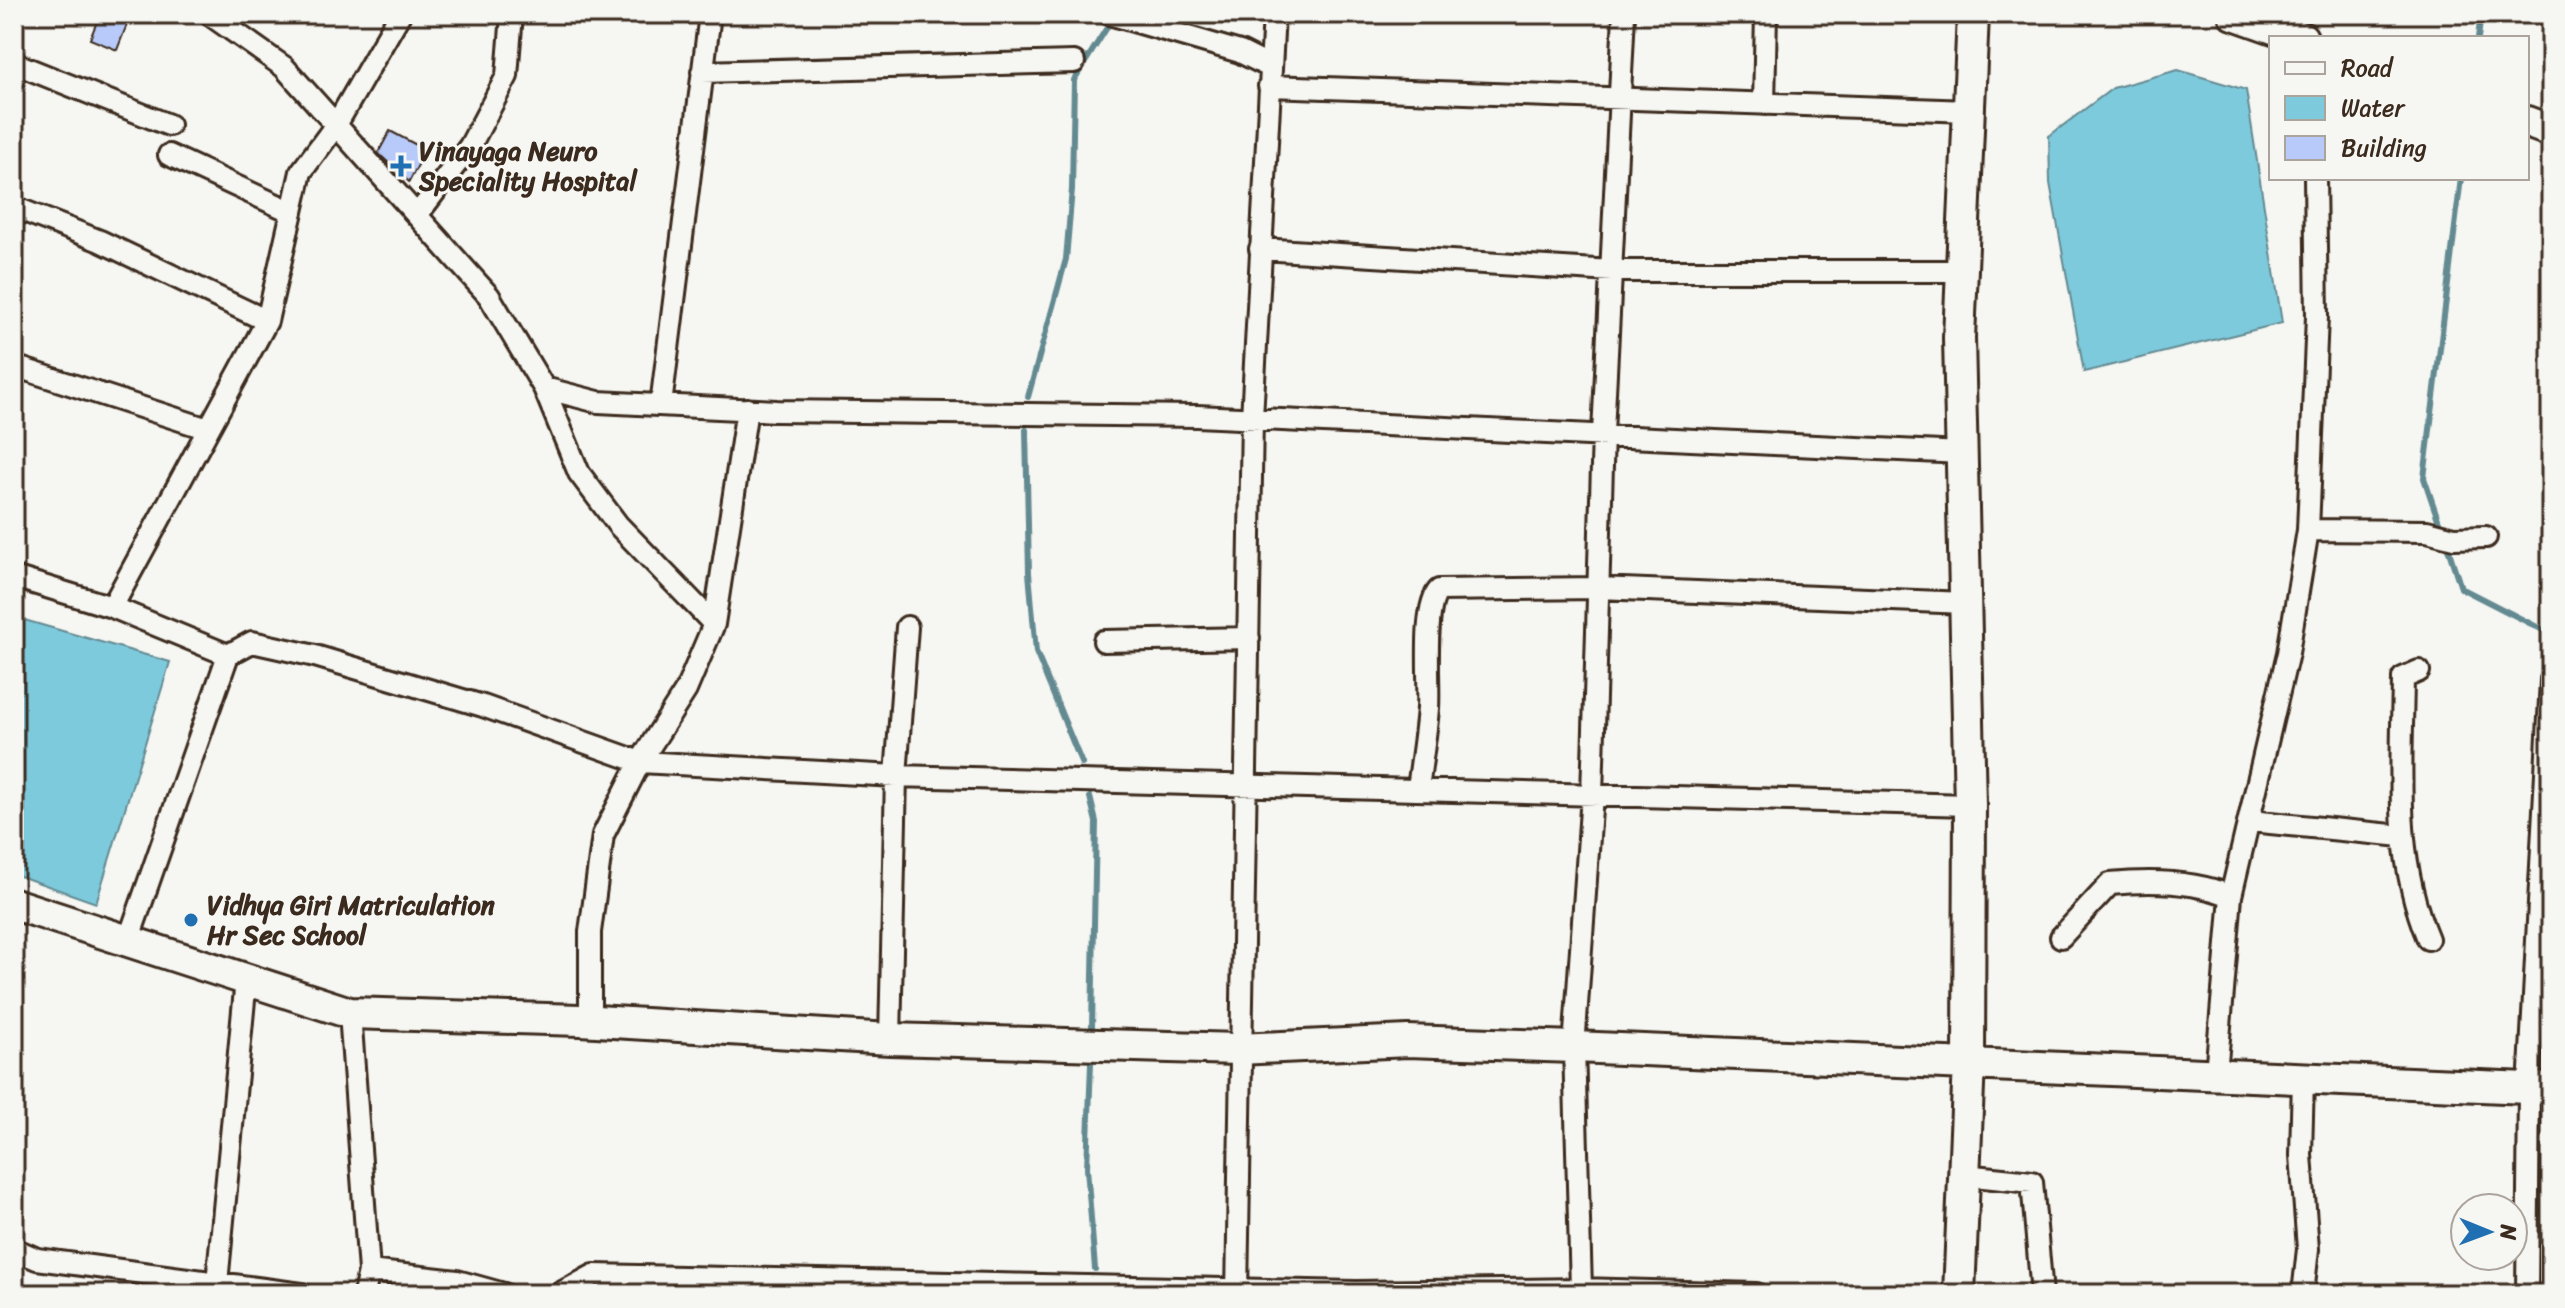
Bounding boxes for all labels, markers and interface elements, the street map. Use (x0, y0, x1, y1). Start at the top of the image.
legend (2269, 36, 2529, 180)
text: Road (2341, 47, 2395, 89)
text: Water (2341, 87, 2406, 129)
text: Building (2341, 127, 2427, 169)
place label: Vinayaga Neuro Speciality Hospital (418, 128, 638, 204)
marker: Vinayaga Neuro Speciality Hospital (390, 155, 412, 177)
place label: Vidhya Giri Matriculation Hr Sec School (207, 882, 495, 958)
marker: Vidhya Giri Matriculation Hr Sec School (182, 911, 200, 929)
north arrow (2449, 1192, 2529, 1272)
text: N (2489, 1223, 2528, 1241)

